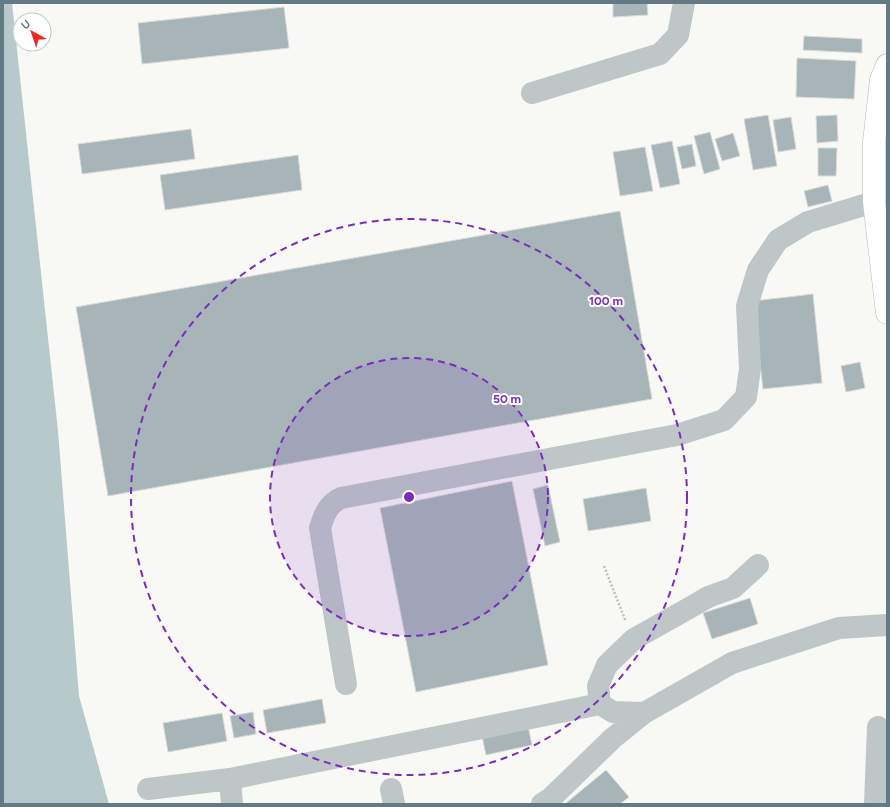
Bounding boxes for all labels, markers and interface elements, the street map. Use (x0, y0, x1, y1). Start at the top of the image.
north arrow (12, 12, 52, 52)
text: U (19, 17, 33, 32)
text: 100 m (589, 294, 623, 308)
text: 50 m (493, 392, 521, 406)
centre of rings (402, 490, 416, 504)

